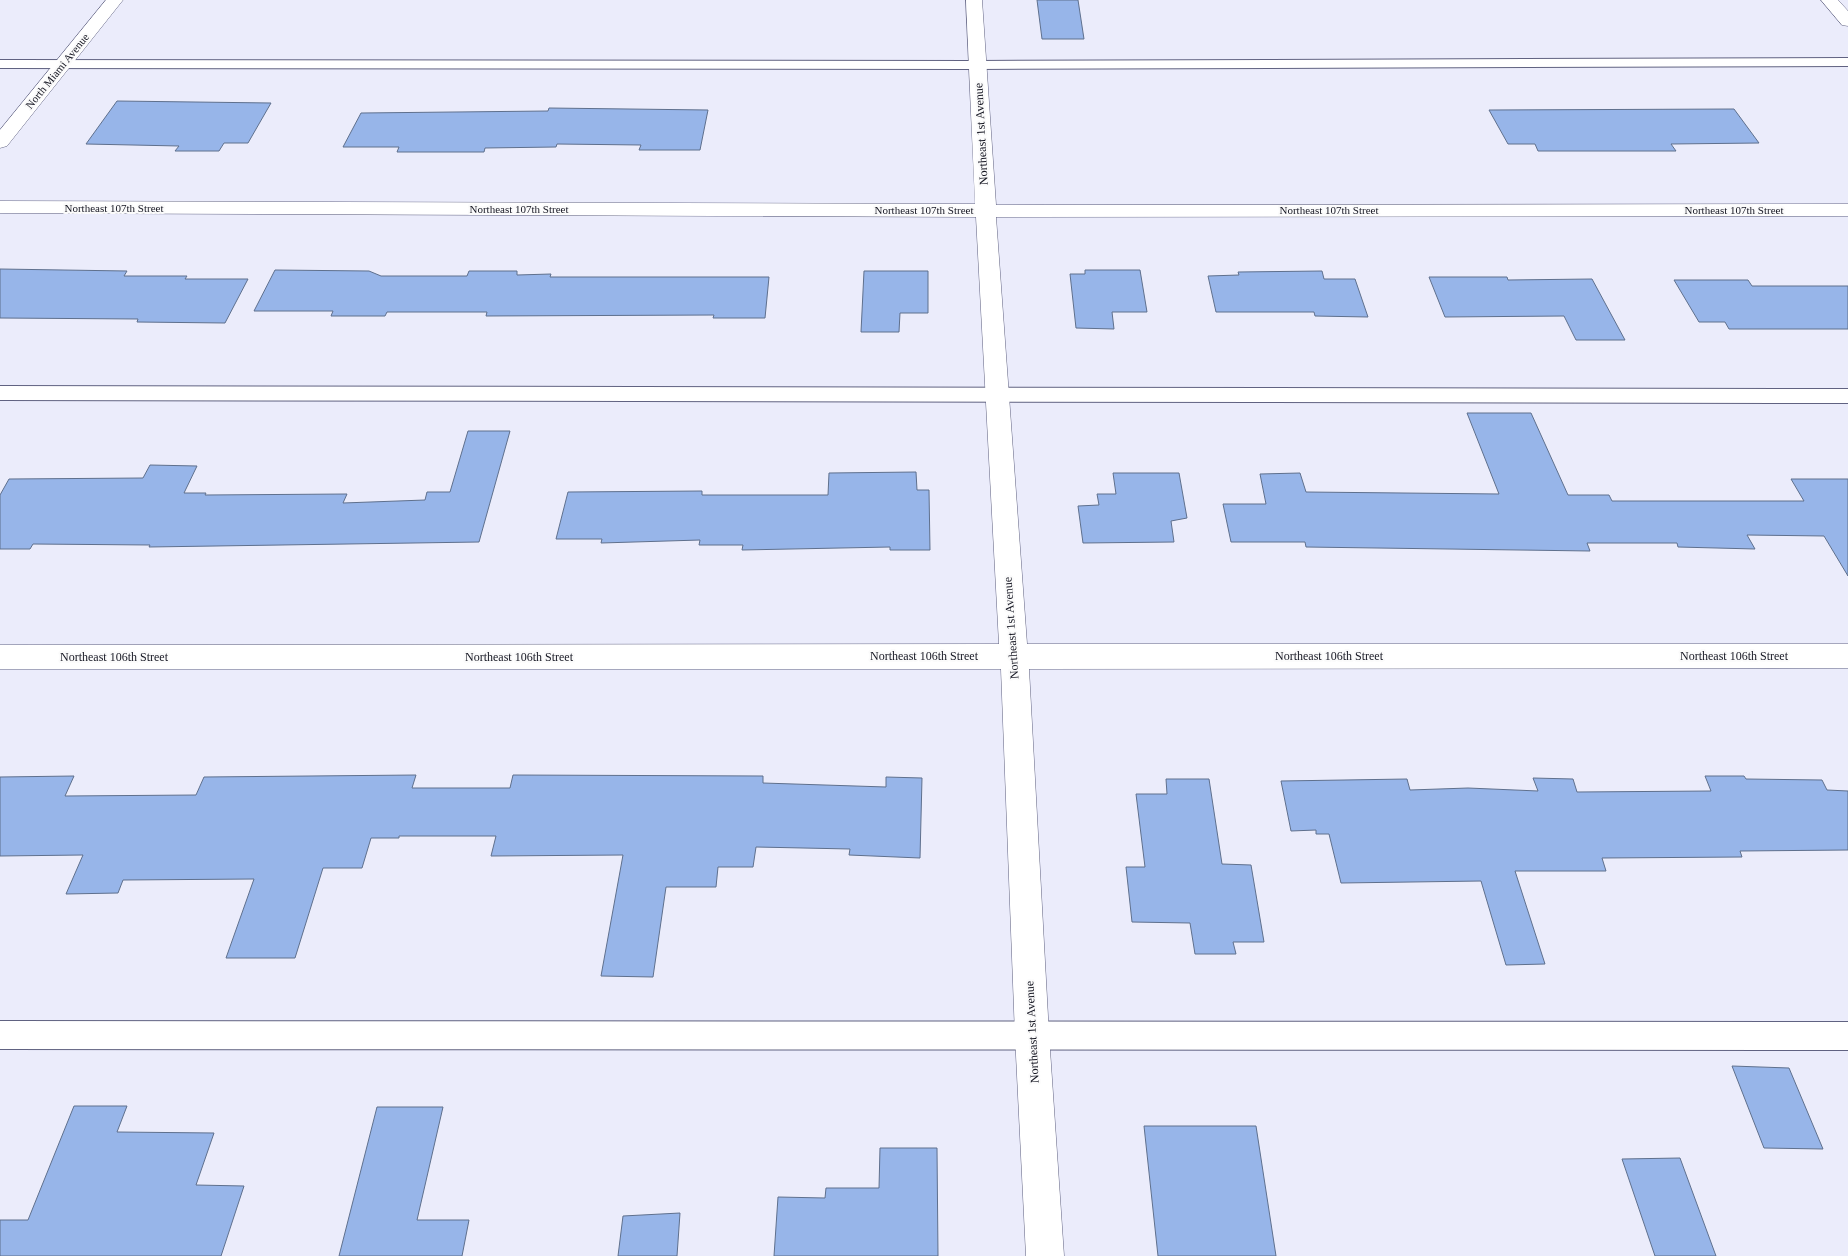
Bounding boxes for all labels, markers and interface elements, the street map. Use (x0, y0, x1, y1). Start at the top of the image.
street label: North Miami Avenue (23, 31, 91, 111)
street label: Northeast 1st Avenue (971, 82, 991, 186)
street label: Northeast 107th Street (65, 202, 163, 214)
street label: Northeast 107th Street (470, 203, 568, 215)
street label: Northeast 107th Street (875, 204, 973, 216)
street label: Northeast 107th Street (1280, 204, 1378, 216)
street label: Northeast 107th Street (1685, 204, 1783, 216)
street label: Northeast 1st Avenue (1000, 576, 1022, 680)
street label: Northeast 106th Street (870, 649, 979, 663)
street label: Northeast 106th Street (1275, 649, 1384, 663)
street label: Northeast 106th Street (1680, 649, 1789, 663)
street label: Northeast 106th Street (60, 650, 169, 664)
street label: Northeast 106th Street (465, 650, 574, 664)
street label: Northeast 1st Avenue (1022, 980, 1042, 1084)

